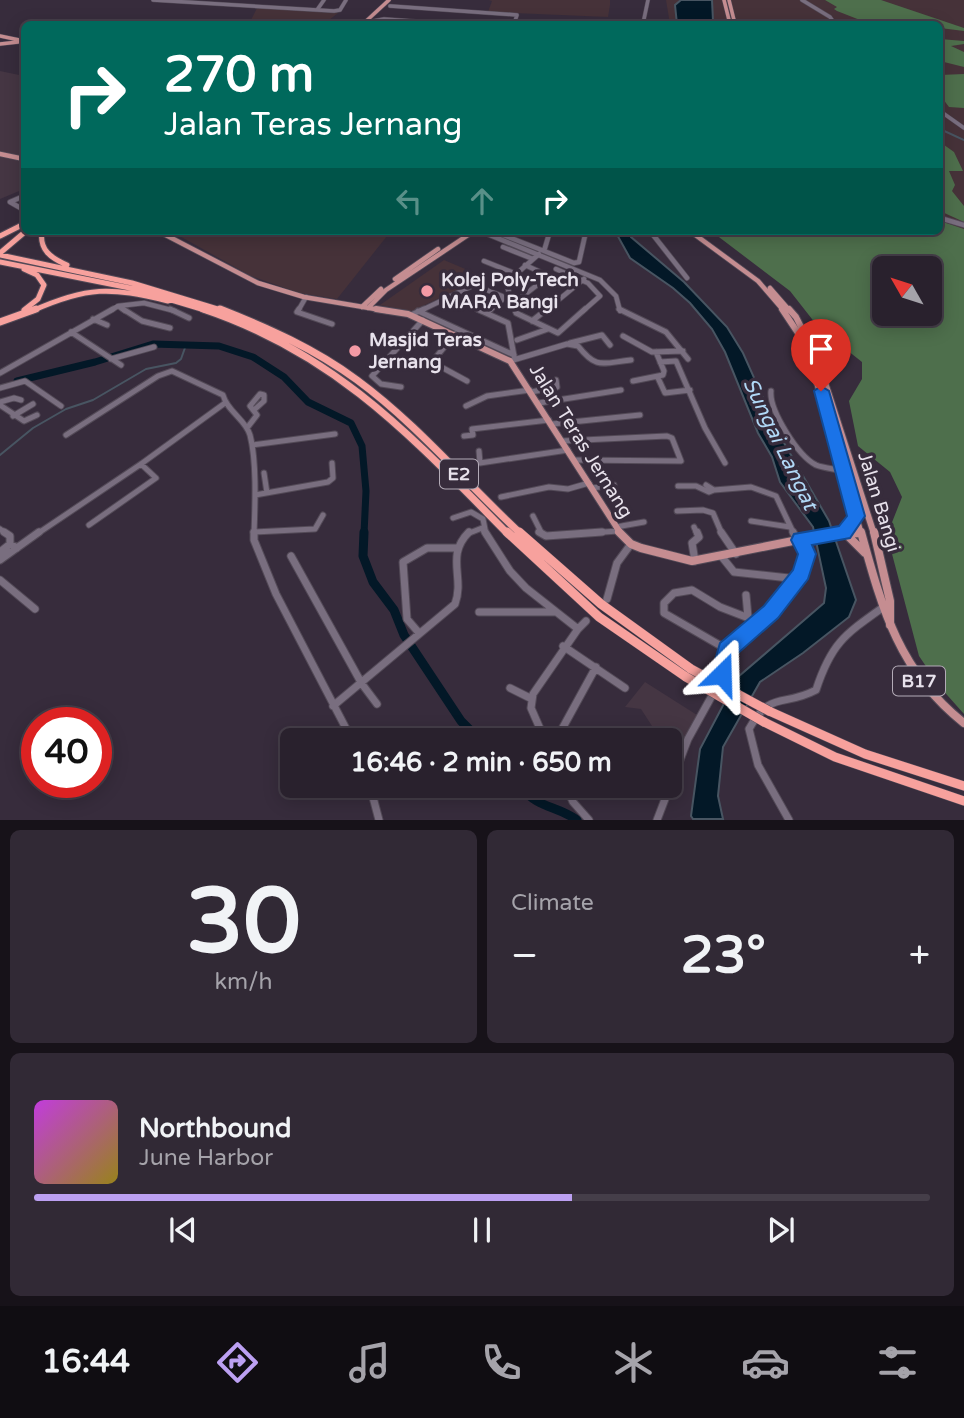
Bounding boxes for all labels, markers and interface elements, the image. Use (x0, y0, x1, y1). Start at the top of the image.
text: 270 m (164, 46, 314, 105)
icon: right (49, 49, 140, 140)
text: Jalan Teras Jernang (164, 106, 463, 144)
icon: left (390, 182, 428, 220)
icon: ahead (463, 182, 501, 220)
icon: right (536, 182, 574, 220)
north arrow (872, 256, 942, 326)
map controls (872, 256, 942, 326)
place label: Kolej Poly-Tech MARA Bangi (441, 269, 579, 314)
marker: Kolej Poly-Tech MARA Bangi (419, 283, 435, 299)
pin (791, 319, 851, 391)
place label: Masjid Teras Jernang (368, 329, 482, 374)
icon: arrive (802, 330, 840, 368)
marker: Masjid Teras Jernang (347, 343, 363, 359)
street label: Jalan Teras Jernang (525, 360, 637, 522)
water label: Sungai Langat (737, 374, 824, 516)
street label: Jalan Bangi (853, 449, 905, 555)
road number: E2 (440, 460, 478, 488)
position arrow (685, 637, 759, 711)
road number: B17 (893, 666, 945, 696)
speed limit sign: 40 (21, 707, 112, 798)
text: 16:46 · 2 min · 650 m (350, 747, 612, 778)
text: 30 (186, 867, 301, 977)
text: Climate (511, 889, 594, 917)
text: 23° (681, 924, 766, 987)
text: − (511, 933, 538, 979)
text: + (909, 933, 930, 979)
text: km/h (215, 968, 272, 996)
text: Northbound (139, 1113, 291, 1144)
text: June Harbor (139, 1144, 273, 1172)
icon: previous (164, 1211, 202, 1249)
icon: pause (463, 1211, 501, 1249)
icon: next (762, 1211, 800, 1249)
icon: directions (213, 1338, 262, 1387)
icon: music (345, 1338, 394, 1387)
icon: phone (477, 1338, 526, 1387)
icon: climate (609, 1338, 658, 1387)
icon: car (741, 1338, 790, 1387)
icon: filters (873, 1338, 922, 1387)
text: 16:44 (42, 1343, 130, 1381)

